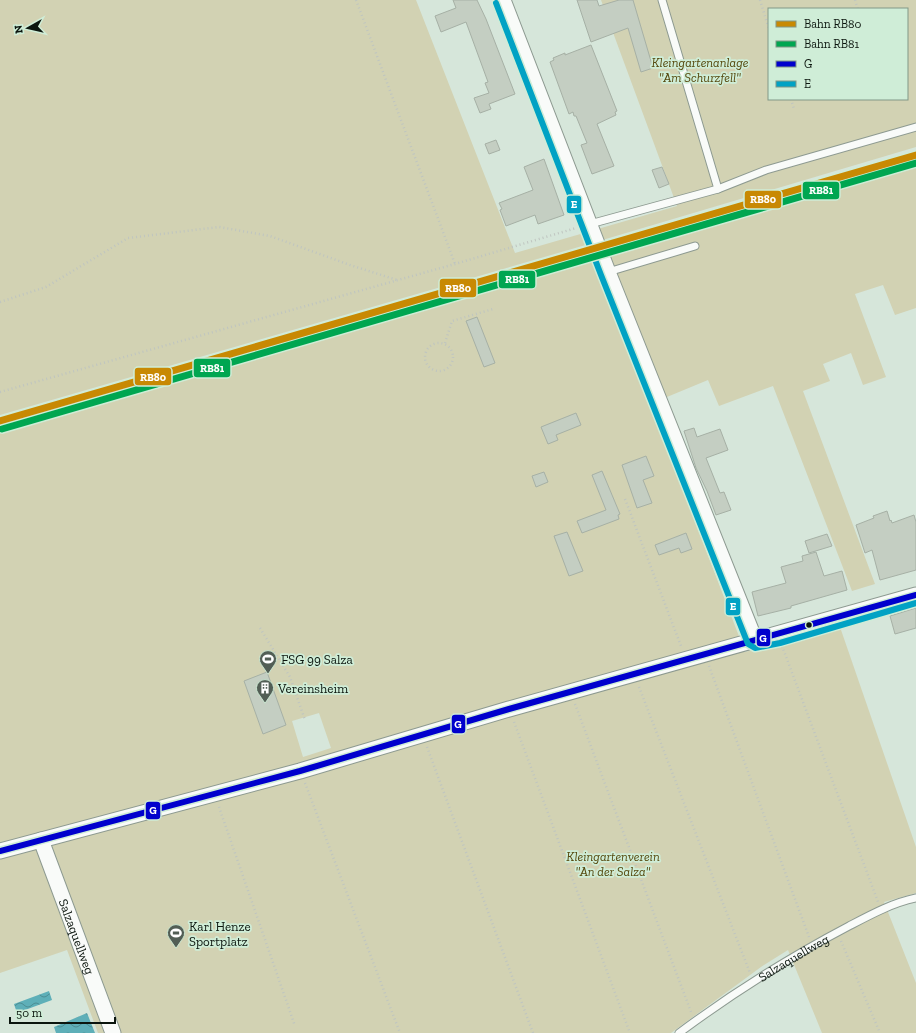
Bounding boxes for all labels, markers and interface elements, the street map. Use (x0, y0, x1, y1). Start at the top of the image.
north arrow (8, 8, 48, 48)
legend (768, 8, 908, 100)
text: Bahn RB80 (804, 17, 861, 31)
text: N (11, 24, 26, 34)
text: Bahn RB81 (804, 37, 859, 51)
park label: Kleingartenanlage "Am Schurzfell" (651, 55, 749, 85)
text: G (804, 57, 812, 71)
text: E (804, 77, 811, 91)
line badge: RB81 (802, 181, 840, 200)
text: RB81 (809, 184, 834, 197)
line badge: RB80 (744, 190, 782, 209)
text: RB80 (750, 193, 776, 206)
line badge: E (566, 195, 582, 214)
text: E (571, 198, 578, 211)
line badge: RB81 (498, 270, 536, 289)
text: RB81 (505, 273, 530, 286)
line badge: RB80 (439, 278, 477, 298)
text: RB80 (445, 282, 471, 295)
line badge: RB81 (193, 358, 231, 378)
text: RB81 (200, 362, 225, 375)
line badge: RB80 (134, 367, 172, 386)
text: RB80 (140, 371, 166, 384)
line badge: E (725, 597, 741, 616)
text: E (730, 600, 737, 613)
unlabelled marker (804, 620, 814, 630)
line badge: G (756, 628, 771, 647)
text: G (759, 632, 767, 645)
sports icon: FSG 99 Salza (258, 649, 278, 674)
place label: FSG 99 Salza (281, 652, 354, 667)
building icon: Vereinsheim (255, 678, 275, 703)
place label: Vereinsheim (277, 681, 349, 696)
line badge: G (451, 714, 466, 734)
text: G (454, 718, 462, 731)
line badge: G (145, 801, 161, 820)
text: G (149, 804, 157, 817)
park label: Kleingartenverein "An der Salza" (566, 849, 660, 879)
street label: Salzaquellweg (56, 897, 97, 976)
place label: Karl Henze Sportplatz (189, 919, 251, 949)
sports icon: Karl Henze Sportplatz (166, 923, 186, 948)
street label: Salzaquellweg (756, 931, 831, 985)
scale bar (10, 999, 115, 1025)
text: 50 m (16, 1006, 43, 1020)

